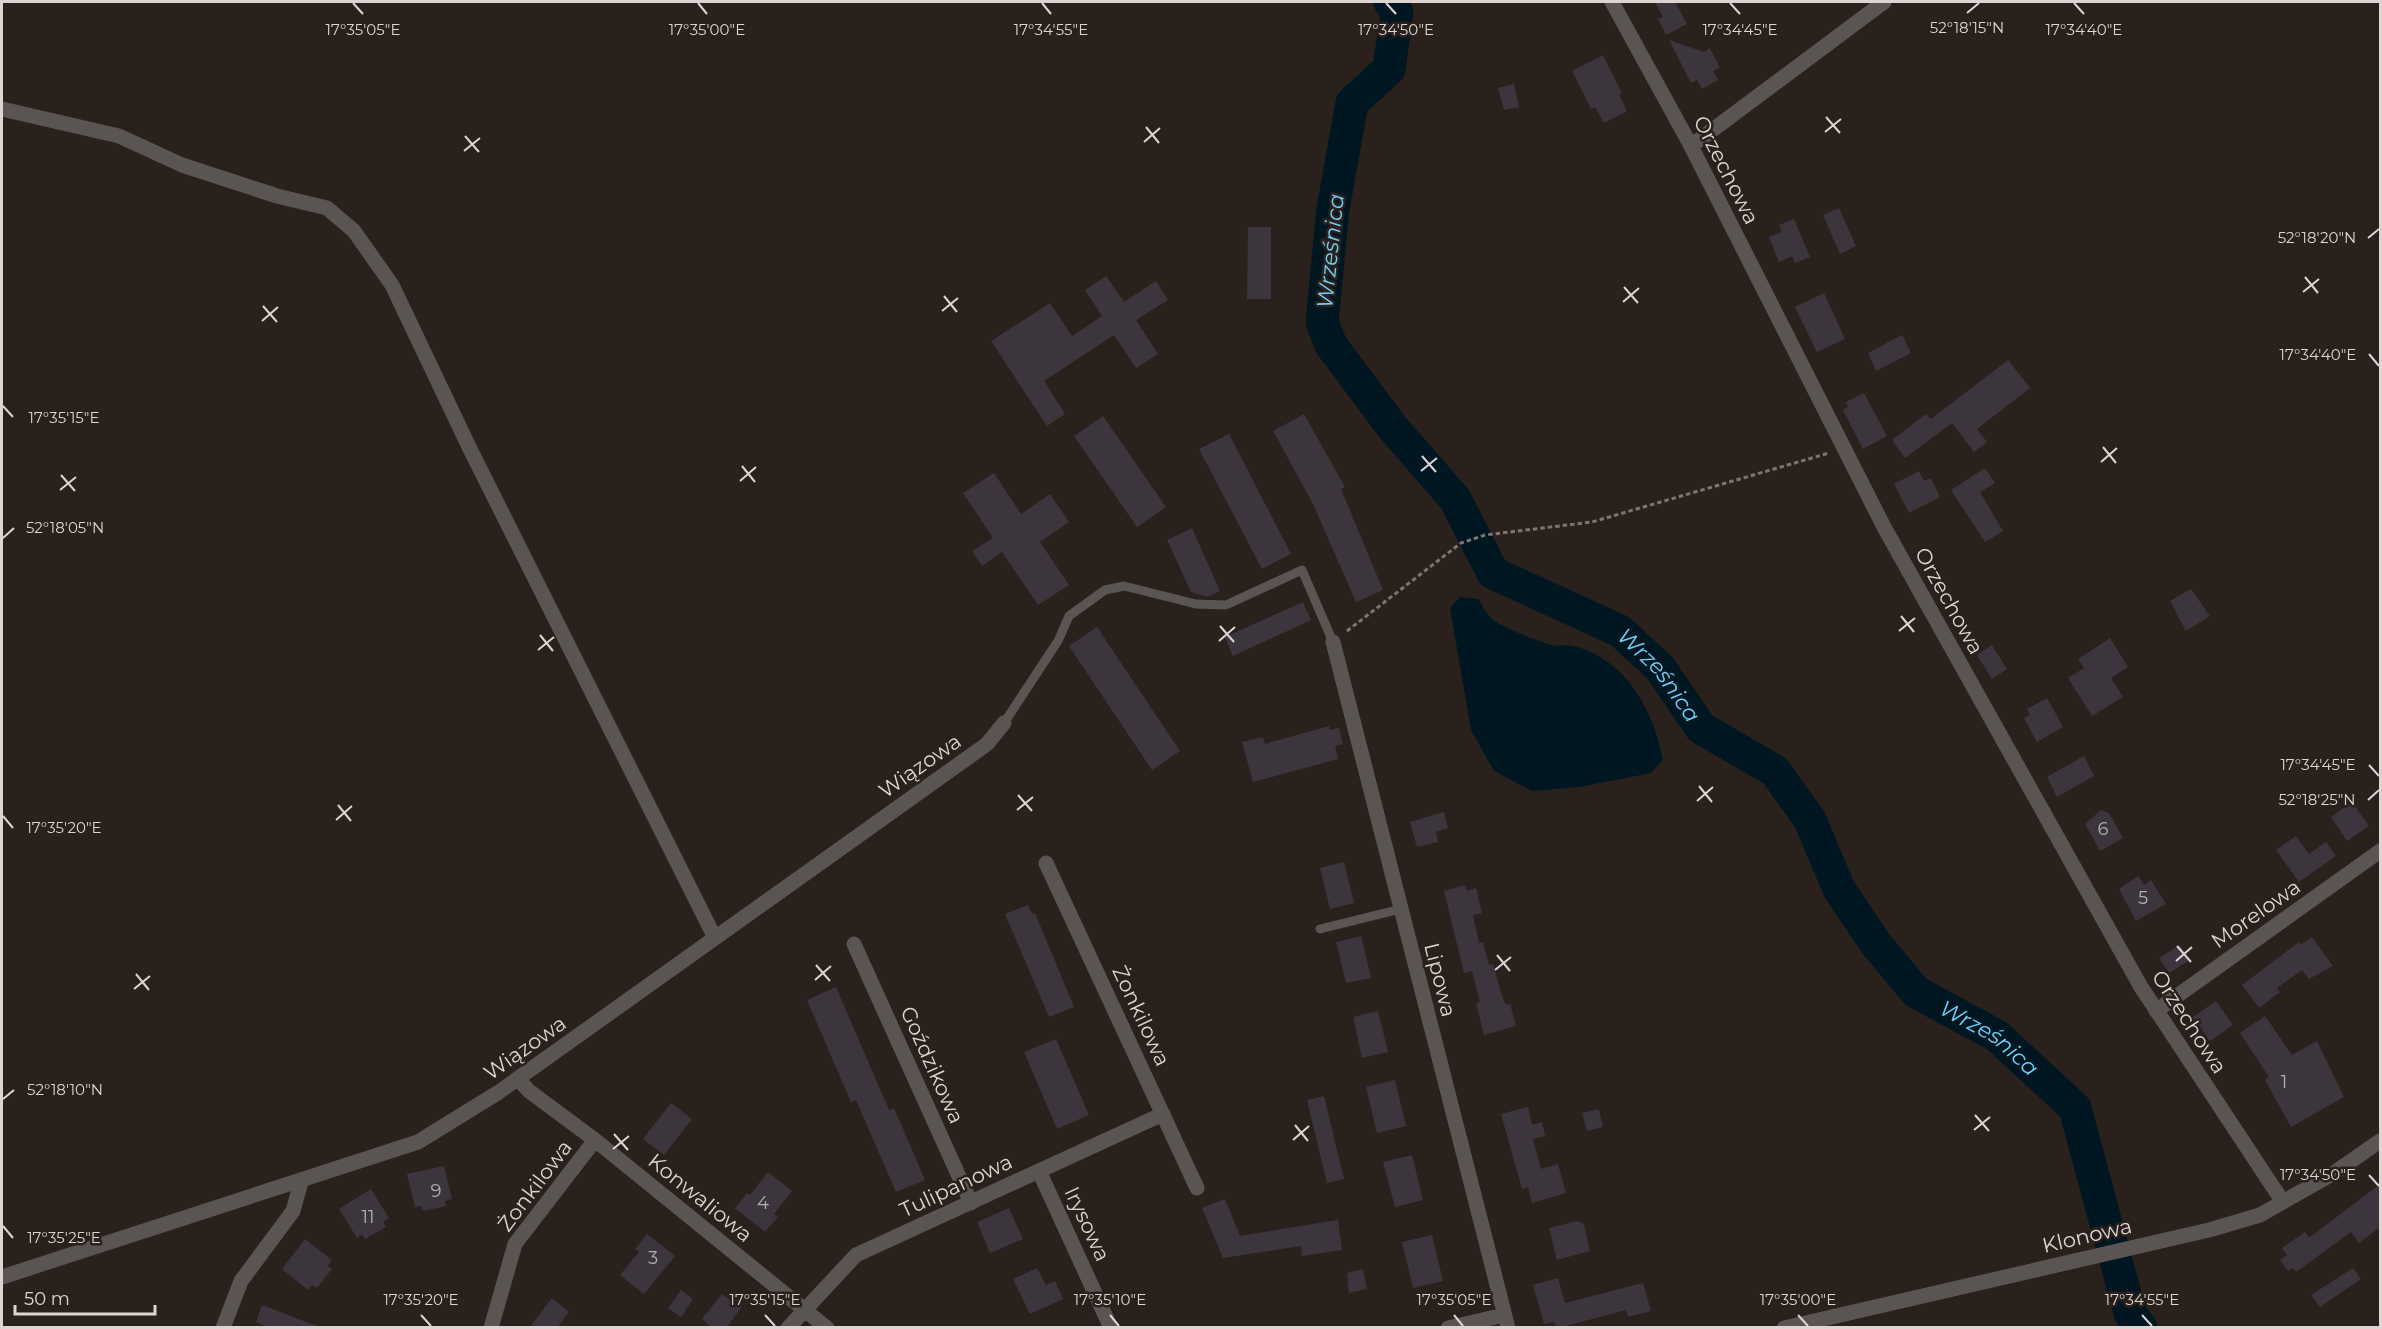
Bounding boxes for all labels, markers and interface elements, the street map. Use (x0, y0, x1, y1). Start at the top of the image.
text: 52°18'15"N (1930, 18, 2004, 37)
text: 17°35'05"E (326, 20, 400, 39)
text: 17°35'00"E (669, 20, 745, 39)
text: 17°34'55"E (1014, 20, 1088, 39)
text: 17°34'50"E (1358, 20, 1434, 39)
text: 17°34'45"E (1702, 20, 1778, 39)
text: 17°34'40"E (2046, 20, 2122, 39)
street label: Orzechowa (1688, 111, 1764, 228)
water label: Wrześnica (1311, 192, 1350, 310)
text: 52°18'20"N (2278, 228, 2356, 247)
text: 17°34'40"E (2280, 345, 2356, 364)
text: 17°35'15"E (29, 408, 99, 427)
text: 52°18'05"N (26, 518, 104, 537)
street label: Orzechowa (1910, 543, 1989, 659)
water label: Wrześnica (1612, 623, 1706, 727)
street label: Wiązowa (874, 728, 966, 803)
text: 17°34'45"E (2280, 755, 2356, 774)
text: 52°18'25"N (2278, 790, 2356, 809)
text: 17°35'20"E (26, 818, 102, 837)
house number: 6 (2098, 818, 2109, 840)
street label: Morelowa (2206, 874, 2305, 953)
house number: 5 (2138, 887, 2148, 909)
street label: Lipowa (1419, 940, 1462, 1020)
street label: Żonkilowa (1107, 962, 1176, 1070)
street label: Orzechowa (2147, 965, 2232, 1078)
water label: Wrześnica (1935, 995, 2044, 1082)
street label: Goździkowa (895, 1002, 969, 1127)
street label: Wiązowa (479, 1010, 571, 1085)
house number: 1 (2281, 1071, 2287, 1093)
text: 52°18'10"N (27, 1080, 103, 1099)
street label: Żonkilowa (492, 1135, 577, 1236)
street label: Konwaliowa (643, 1148, 757, 1247)
street label: Tulipanowa (896, 1149, 1016, 1222)
text: 17°34'50"E (2280, 1165, 2356, 1184)
house number: 9 (431, 1180, 442, 1202)
street label: Irysowa (1059, 1183, 1116, 1265)
house number: 4 (757, 1192, 769, 1214)
house number: 11 (362, 1206, 375, 1228)
street label: Klonowa (2040, 1213, 2134, 1258)
text: 17°35'25"E (27, 1228, 101, 1247)
house number: 3 (648, 1247, 658, 1269)
scale bar (15, 1278, 154, 1316)
text: 50 m (24, 1288, 70, 1310)
text: 17°35'20"E (383, 1290, 459, 1309)
text: 17°35'15"E (730, 1290, 800, 1309)
text: 17°35'10"E (1074, 1290, 1146, 1309)
text: 17°35'05"E (1417, 1290, 1491, 1309)
text: 17°35'00"E (1760, 1290, 1836, 1309)
text: 17°34'55"E (2105, 1290, 2179, 1309)

